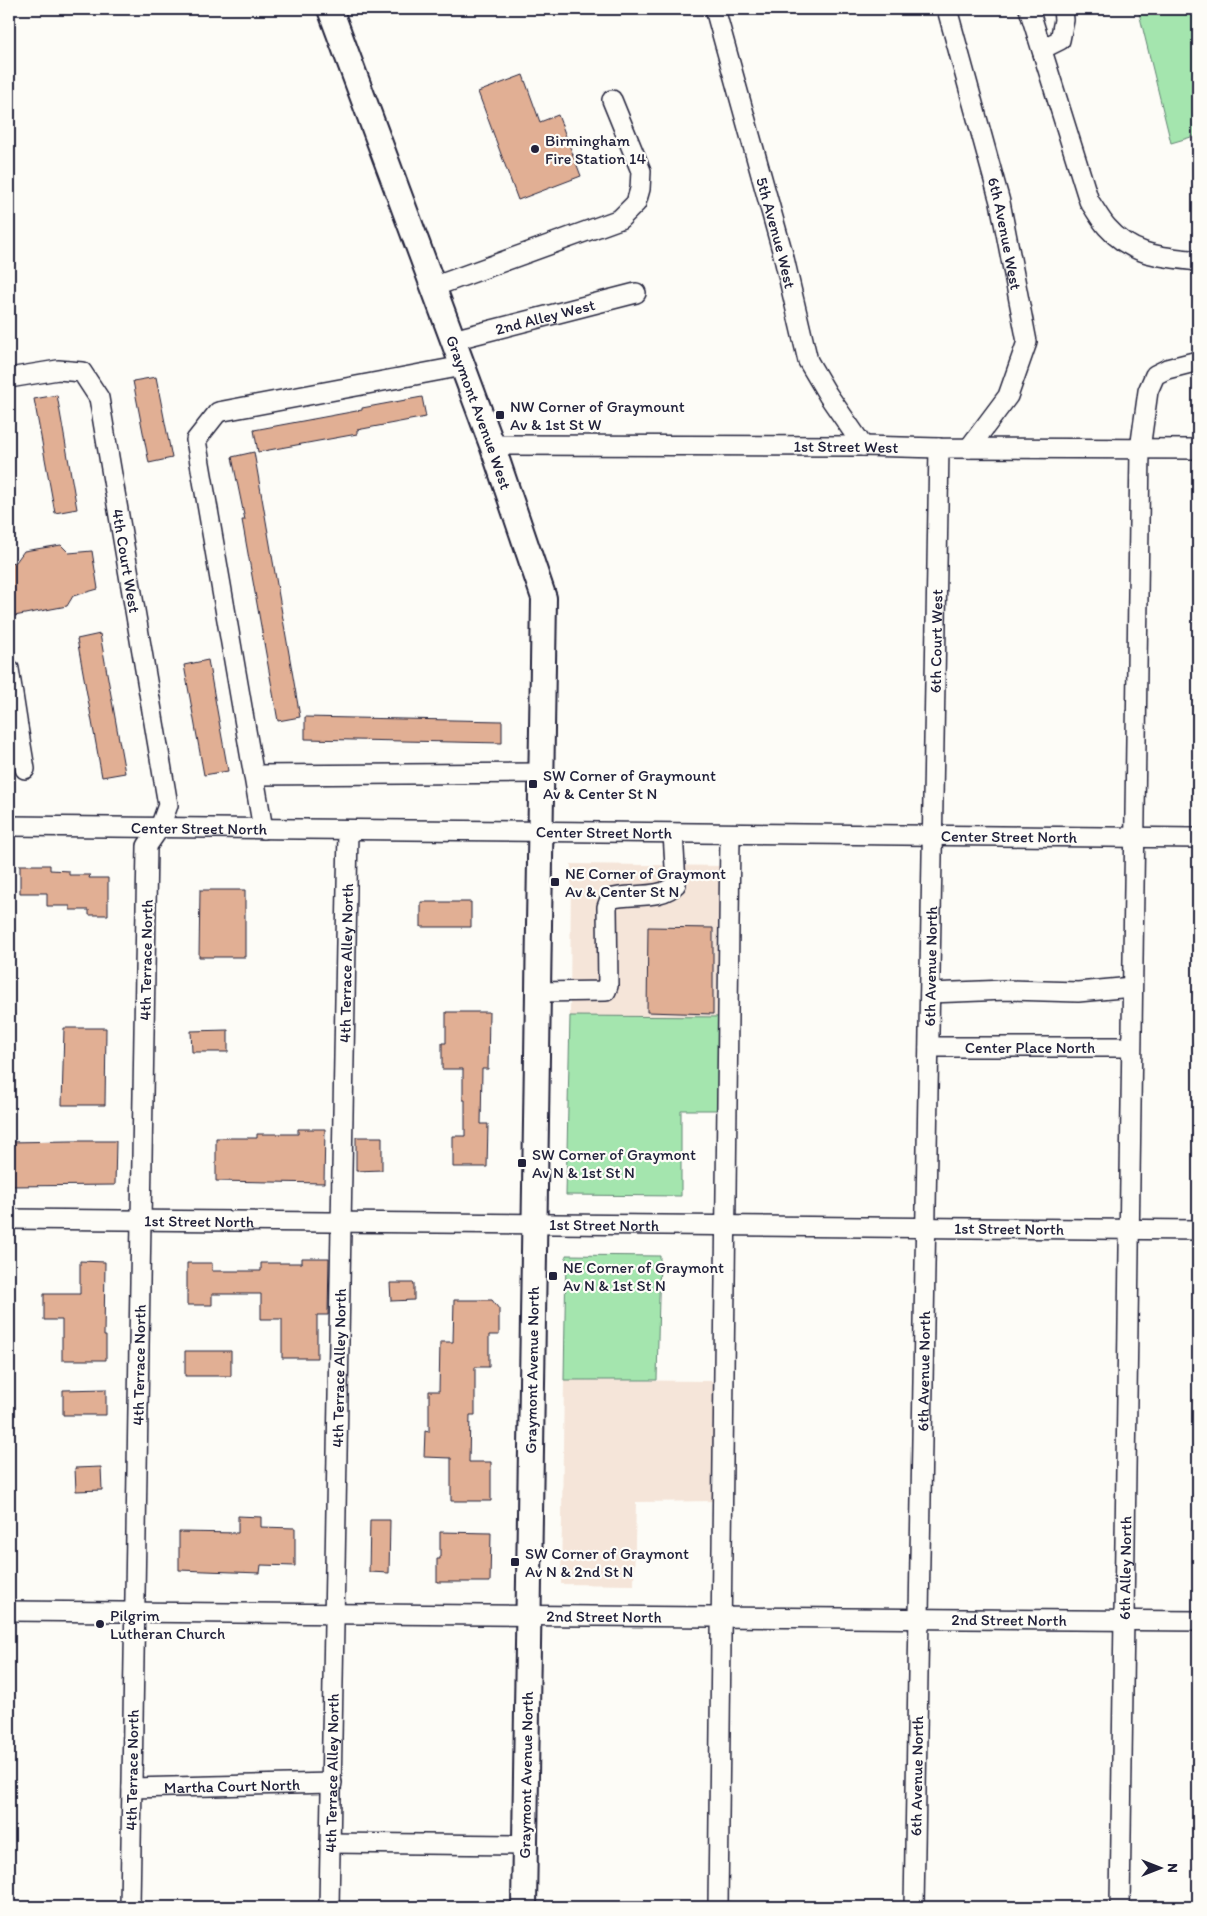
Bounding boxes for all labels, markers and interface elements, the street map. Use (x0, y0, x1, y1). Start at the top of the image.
place label: Birmingham Fire Station 14 (545, 131, 646, 168)
marker: Birmingham Fire Station 14 (529, 143, 541, 155)
street label: 5th Avenue West (753, 175, 800, 290)
street label: 6th Avenue West (984, 175, 1026, 291)
street label: 2nd Alley West (493, 294, 597, 338)
street label: Graymont Avenue West (443, 333, 516, 492)
place label: NW Corner of Graymount Av & 1st St W (510, 397, 685, 434)
marker: NW Corner of Graymount Av & 1st St W (494, 409, 506, 421)
street label: 1st Street West (793, 436, 899, 456)
street label: 4th Court West (108, 507, 145, 614)
street label: 6th Court West (925, 589, 946, 693)
place label: SW Corner of Graymount Av & Center St N (543, 766, 716, 803)
marker: SW Corner of Graymount Av & Center St N (527, 778, 539, 790)
street label: Center Street North (131, 818, 268, 838)
street label: Center Street North (536, 822, 673, 842)
street label: Center Street North (941, 826, 1078, 846)
place label: NE Corner of Graymont Av & Center St N (565, 864, 726, 901)
marker: NE Corner of Graymont Av & Center St N (549, 876, 561, 888)
street label: 4th Terrace Alley North (335, 883, 357, 1043)
street label: 4th Terrace North (135, 899, 157, 1021)
street label: 6th Avenue North (920, 905, 941, 1027)
street label: Center Place North (965, 1038, 1095, 1057)
place label: SW Corner of Graymont Av N & 1st St N (532, 1145, 696, 1182)
marker: SW Corner of Graymont Av N & 1st St N (516, 1157, 528, 1169)
street label: 1st Street North (144, 1211, 254, 1231)
street label: 1st Street North (549, 1214, 659, 1235)
street label: 1st Street North (954, 1218, 1064, 1238)
place label: NE Corner of Graymont Av N & 1st St N (563, 1258, 724, 1295)
marker: NE Corner of Graymont Av N & 1st St N (547, 1270, 559, 1282)
street label: Graymont Avenue North (521, 1286, 543, 1454)
street label: 4th Terrace Alley North (328, 1288, 349, 1448)
street label: 4th Terrace North (128, 1304, 150, 1426)
street label: 6th Avenue North (913, 1310, 934, 1431)
street label: 6th Alley North (1114, 1516, 1135, 1620)
place label: SW Corner of Graymont Av N & 2nd St N (525, 1544, 689, 1581)
marker: SW Corner of Graymont Av N & 2nd St N (509, 1556, 521, 1568)
place label: Pilgrim Lutheran Church (110, 1606, 225, 1643)
street label: 2nd Street North (546, 1606, 662, 1626)
street label: 2nd Street North (951, 1609, 1067, 1629)
marker: Pilgrim Lutheran Church (94, 1618, 106, 1630)
street label: Graymont Avenue North (515, 1691, 537, 1859)
street label: 4th Terrace Alley North (320, 1693, 342, 1853)
street label: 4th Terrace North (121, 1709, 143, 1831)
street label: 6th Avenue North (906, 1715, 927, 1836)
street label: Martha Court North (164, 1774, 300, 1797)
north arrow (1134, 1844, 1184, 1894)
text: N (1164, 1863, 1181, 1873)

